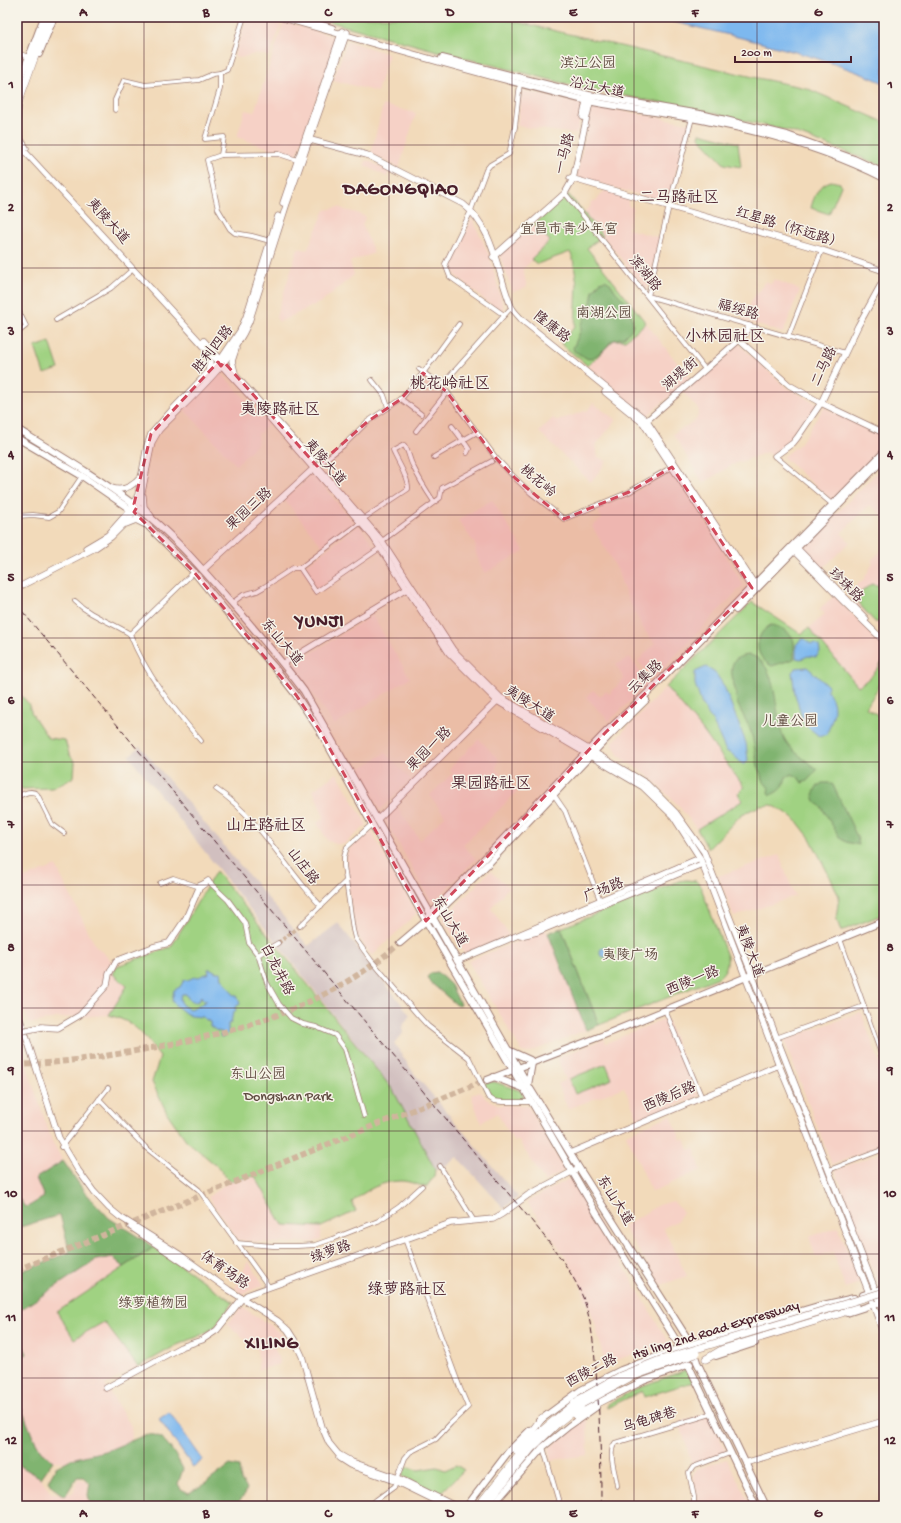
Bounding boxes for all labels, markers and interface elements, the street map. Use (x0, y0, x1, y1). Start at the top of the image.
text: A (78, 6, 88, 21)
text: B (202, 6, 211, 21)
text: C (323, 6, 333, 21)
text: D (445, 6, 455, 21)
text: E (569, 6, 578, 21)
text: F (691, 6, 700, 21)
text: G (814, 6, 823, 21)
scale bar (735, 38, 851, 64)
text: 200 m (741, 47, 772, 61)
park label: 滨江公园 (560, 55, 616, 73)
street label: 沿江大道 (568, 75, 626, 103)
text: 1 (7, 78, 14, 93)
text: 1 (886, 78, 893, 93)
street label: 一马路 (552, 131, 579, 176)
district label: DAGONGQIAO (341, 180, 459, 201)
district label: 二马路社区 (639, 188, 719, 209)
street label: 夷陵大道 (82, 196, 132, 248)
text: 2 (8, 201, 15, 216)
text: 2 (887, 201, 894, 216)
street label: 红星路（怀远路） (733, 204, 845, 254)
park label: 宜昌市青少年宫 (520, 221, 618, 239)
street label: 滨湖路 (624, 252, 665, 296)
street label: 福绥路 (715, 296, 761, 325)
park label: 南湖公园 (576, 305, 632, 323)
street label: 隆康路 (529, 308, 573, 348)
street label: 胜利四路 (189, 322, 238, 377)
text: 3 (7, 325, 15, 340)
text: 3 (886, 325, 894, 340)
district label: 小林园社区 (685, 327, 765, 348)
street label: 二马路 (808, 344, 842, 390)
street label: 湖堤街 (659, 354, 702, 395)
district label: 桃花岭社区 (410, 374, 490, 395)
district label: 夷陵路社区 (240, 400, 320, 421)
street label: 夷陵大道 (299, 436, 349, 490)
text: 4 (7, 448, 15, 463)
text: 4 (886, 448, 894, 463)
street label: 桃花岭 (516, 461, 559, 502)
street label: 果园三路 (223, 484, 276, 535)
street label: 珍珠路 (824, 564, 867, 607)
text: 5 (8, 571, 15, 586)
text: 5 (887, 571, 894, 586)
district label: YUNJI (293, 612, 345, 633)
street label: 东山大道 (256, 616, 306, 670)
street label: 云集路 (624, 657, 667, 699)
street label: 夷陵大道 (501, 683, 557, 727)
text: 6 (8, 694, 15, 709)
text: 6 (887, 694, 894, 709)
park label: 儿童公园 (762, 713, 818, 731)
street label: 果园一路 (403, 723, 456, 776)
district label: 果园路社区 (451, 774, 531, 795)
district label: 山庄路社区 (226, 816, 306, 837)
text: 7 (7, 818, 16, 833)
text: 7 (886, 818, 895, 833)
street label: 山庄路 (283, 845, 322, 889)
street label: 广场路 (581, 874, 627, 907)
street label: 东山大道 (428, 894, 470, 950)
street label: 夷陵大道 (730, 922, 766, 980)
text: 8 (7, 941, 15, 956)
street label: 白龙井路 (256, 941, 297, 999)
text: 8 (886, 941, 894, 956)
park label: 夷陵广场 (602, 947, 658, 965)
street label: 西陵一路 (663, 963, 722, 1000)
text: 9 (7, 1064, 15, 1079)
text: 9 (886, 1064, 894, 1079)
park label: 东山公园 (230, 1066, 286, 1084)
street label: 西陵后路 (641, 1078, 699, 1117)
park label: Dongshan Park (243, 1089, 334, 1106)
street label: 东山大道 (592, 1173, 636, 1229)
text: 10 (4, 1187, 18, 1202)
text: 10 (883, 1187, 897, 1202)
street label: 绿萝路 (308, 1237, 354, 1268)
street label: 体育场路 (196, 1247, 252, 1294)
district label: 绿萝路社区 (367, 1280, 447, 1301)
park label: 绿萝植物园 (118, 1295, 188, 1313)
street label: Hsi ling 2nd Road Expressway (631, 1297, 802, 1364)
text: 11 (5, 1311, 16, 1326)
text: 11 (884, 1311, 895, 1326)
district label: XILING (244, 1334, 300, 1355)
street label: 西陵二路 (563, 1350, 621, 1393)
street label: 乌龟碑巷 (620, 1403, 680, 1437)
text: 12 (4, 1434, 17, 1449)
text: 12 (883, 1434, 896, 1449)
text: A (78, 1507, 88, 1522)
text: B (202, 1507, 211, 1522)
text: C (323, 1507, 333, 1522)
text: D (445, 1507, 455, 1522)
text: E (569, 1507, 578, 1522)
text: F (691, 1507, 700, 1522)
text: G (814, 1507, 823, 1522)

